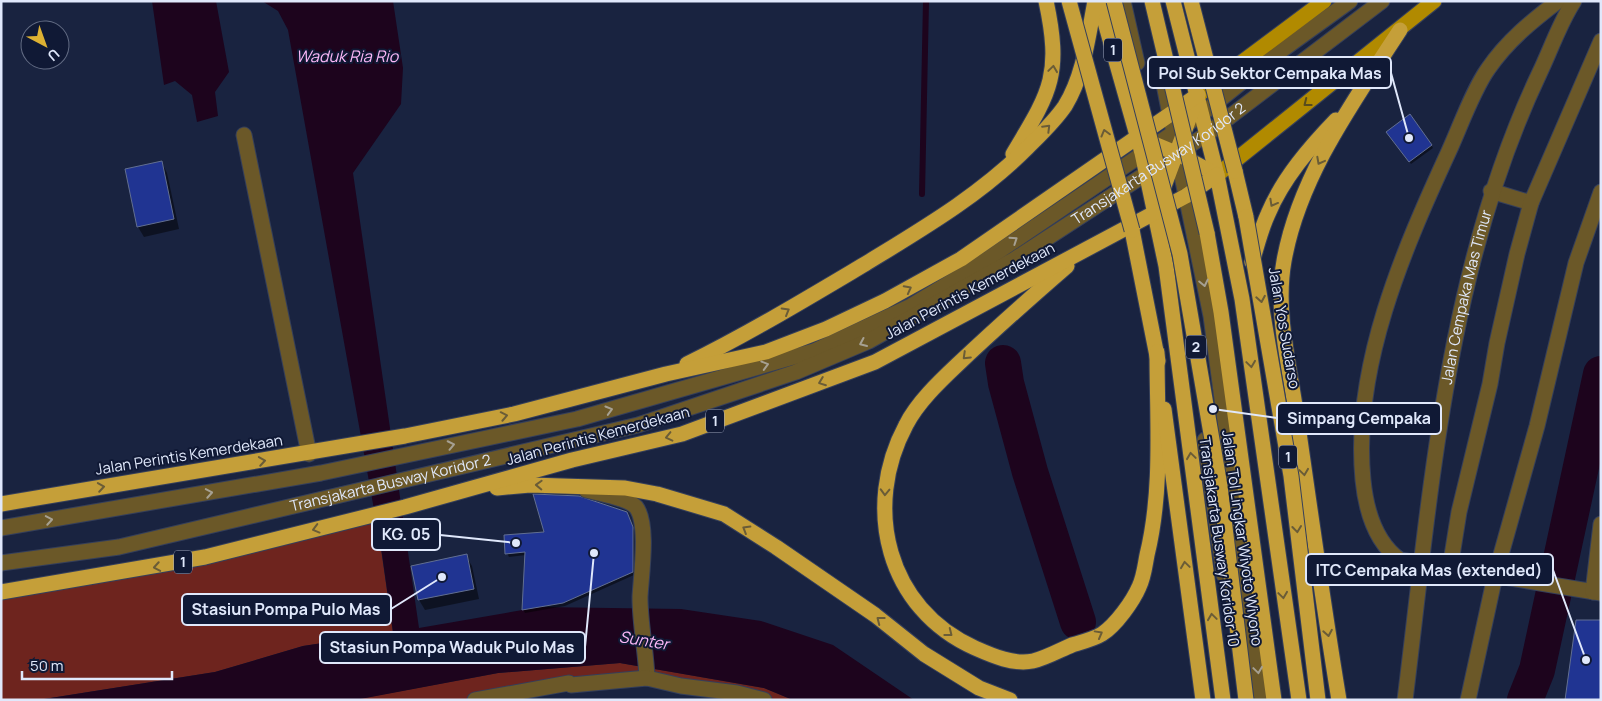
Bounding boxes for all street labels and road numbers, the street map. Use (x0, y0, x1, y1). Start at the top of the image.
road number: 1 (1104, 38, 1122, 62)
street label: Transjakarta Busway Koridor 2 (1067, 97, 1250, 229)
street label: Jalan Cempaka Mas Timur (1436, 207, 1497, 386)
street label: Jalan Perintis Kemerdekaan (881, 237, 1058, 344)
street label: Jalan Yos Sudarso (1263, 265, 1306, 390)
road number: 2 (1186, 336, 1206, 358)
street label: Jalan Perintis Kemerdekaan (504, 401, 692, 470)
road number: 1 (706, 410, 724, 432)
street label: Jalan Perintis Kemerdekaan (94, 429, 284, 480)
street label: Jalan Tol Lingkar Wiyoto Wiyono (1217, 429, 1268, 647)
street label: Transjakarta Busway Koridor 10 (1194, 436, 1245, 648)
road number: 1 (1279, 446, 1297, 468)
street label: Transjakarta Busway Koridor 2 (288, 449, 493, 516)
road number: 1 (174, 550, 192, 574)

